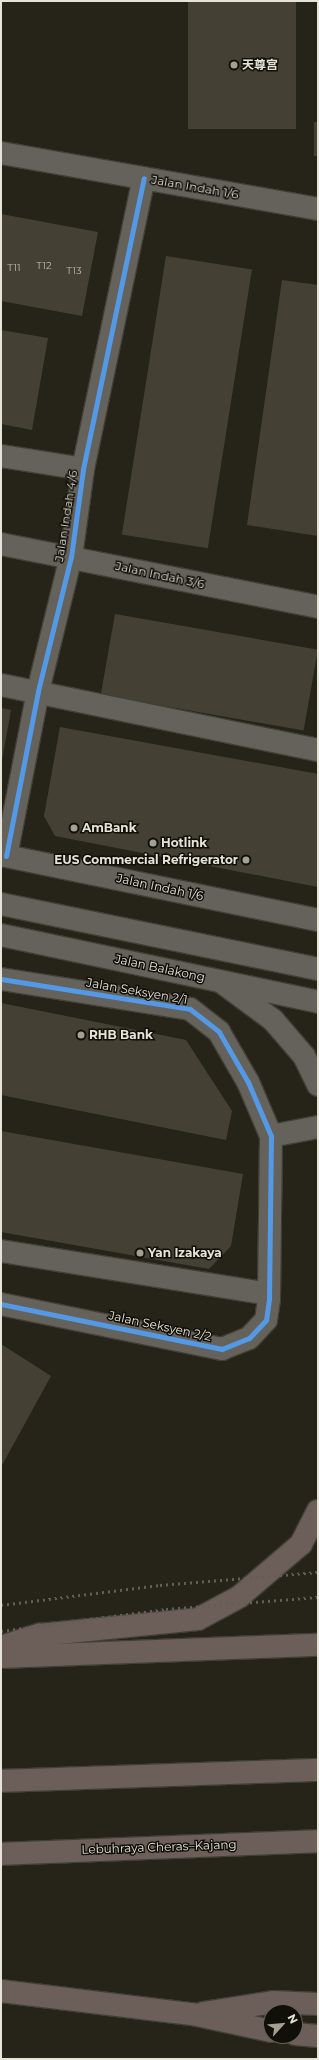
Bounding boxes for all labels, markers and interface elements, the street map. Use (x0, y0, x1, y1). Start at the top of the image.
place label: 天尊宫 (242, 58, 278, 72)
marker: 天尊宫 (229, 60, 239, 70)
street label: Jalan Indah 1/6 (150, 172, 240, 202)
house number: T12 (36, 260, 52, 272)
house number: T11 (7, 262, 21, 274)
house number: T13 (66, 265, 82, 277)
street label: Jalan Indah 4/6 (52, 469, 80, 563)
street label: Jalan Indah 3/6 (114, 559, 206, 591)
place label: AmBank (82, 821, 137, 835)
marker: AmBank (69, 823, 79, 833)
place label: Hotlink (161, 836, 207, 850)
marker: Hotlink (148, 838, 158, 848)
place label: EUS Commercial Refrigerator (54, 853, 238, 867)
marker: EUS Commercial Refrigerator (241, 855, 251, 865)
street label: Jalan Indah 1/6 (115, 871, 205, 903)
street label: Jalan Balakong (114, 951, 206, 985)
street label: Jalan Seksyen 2/1 (85, 975, 189, 1007)
place label: RHB Bank (89, 1028, 153, 1042)
marker: RHB Bank (76, 1030, 86, 1040)
place label: Yan Izakaya (148, 1246, 222, 1260)
marker: Yan Izakaya (135, 1248, 145, 1258)
street label: Jalan Seksyen 2/2 (107, 1308, 213, 1344)
street label: Lebuhraya Cheras–Kajang (81, 1837, 237, 1857)
north arrow (263, 2004, 303, 2044)
text: N (285, 2012, 301, 2026)

